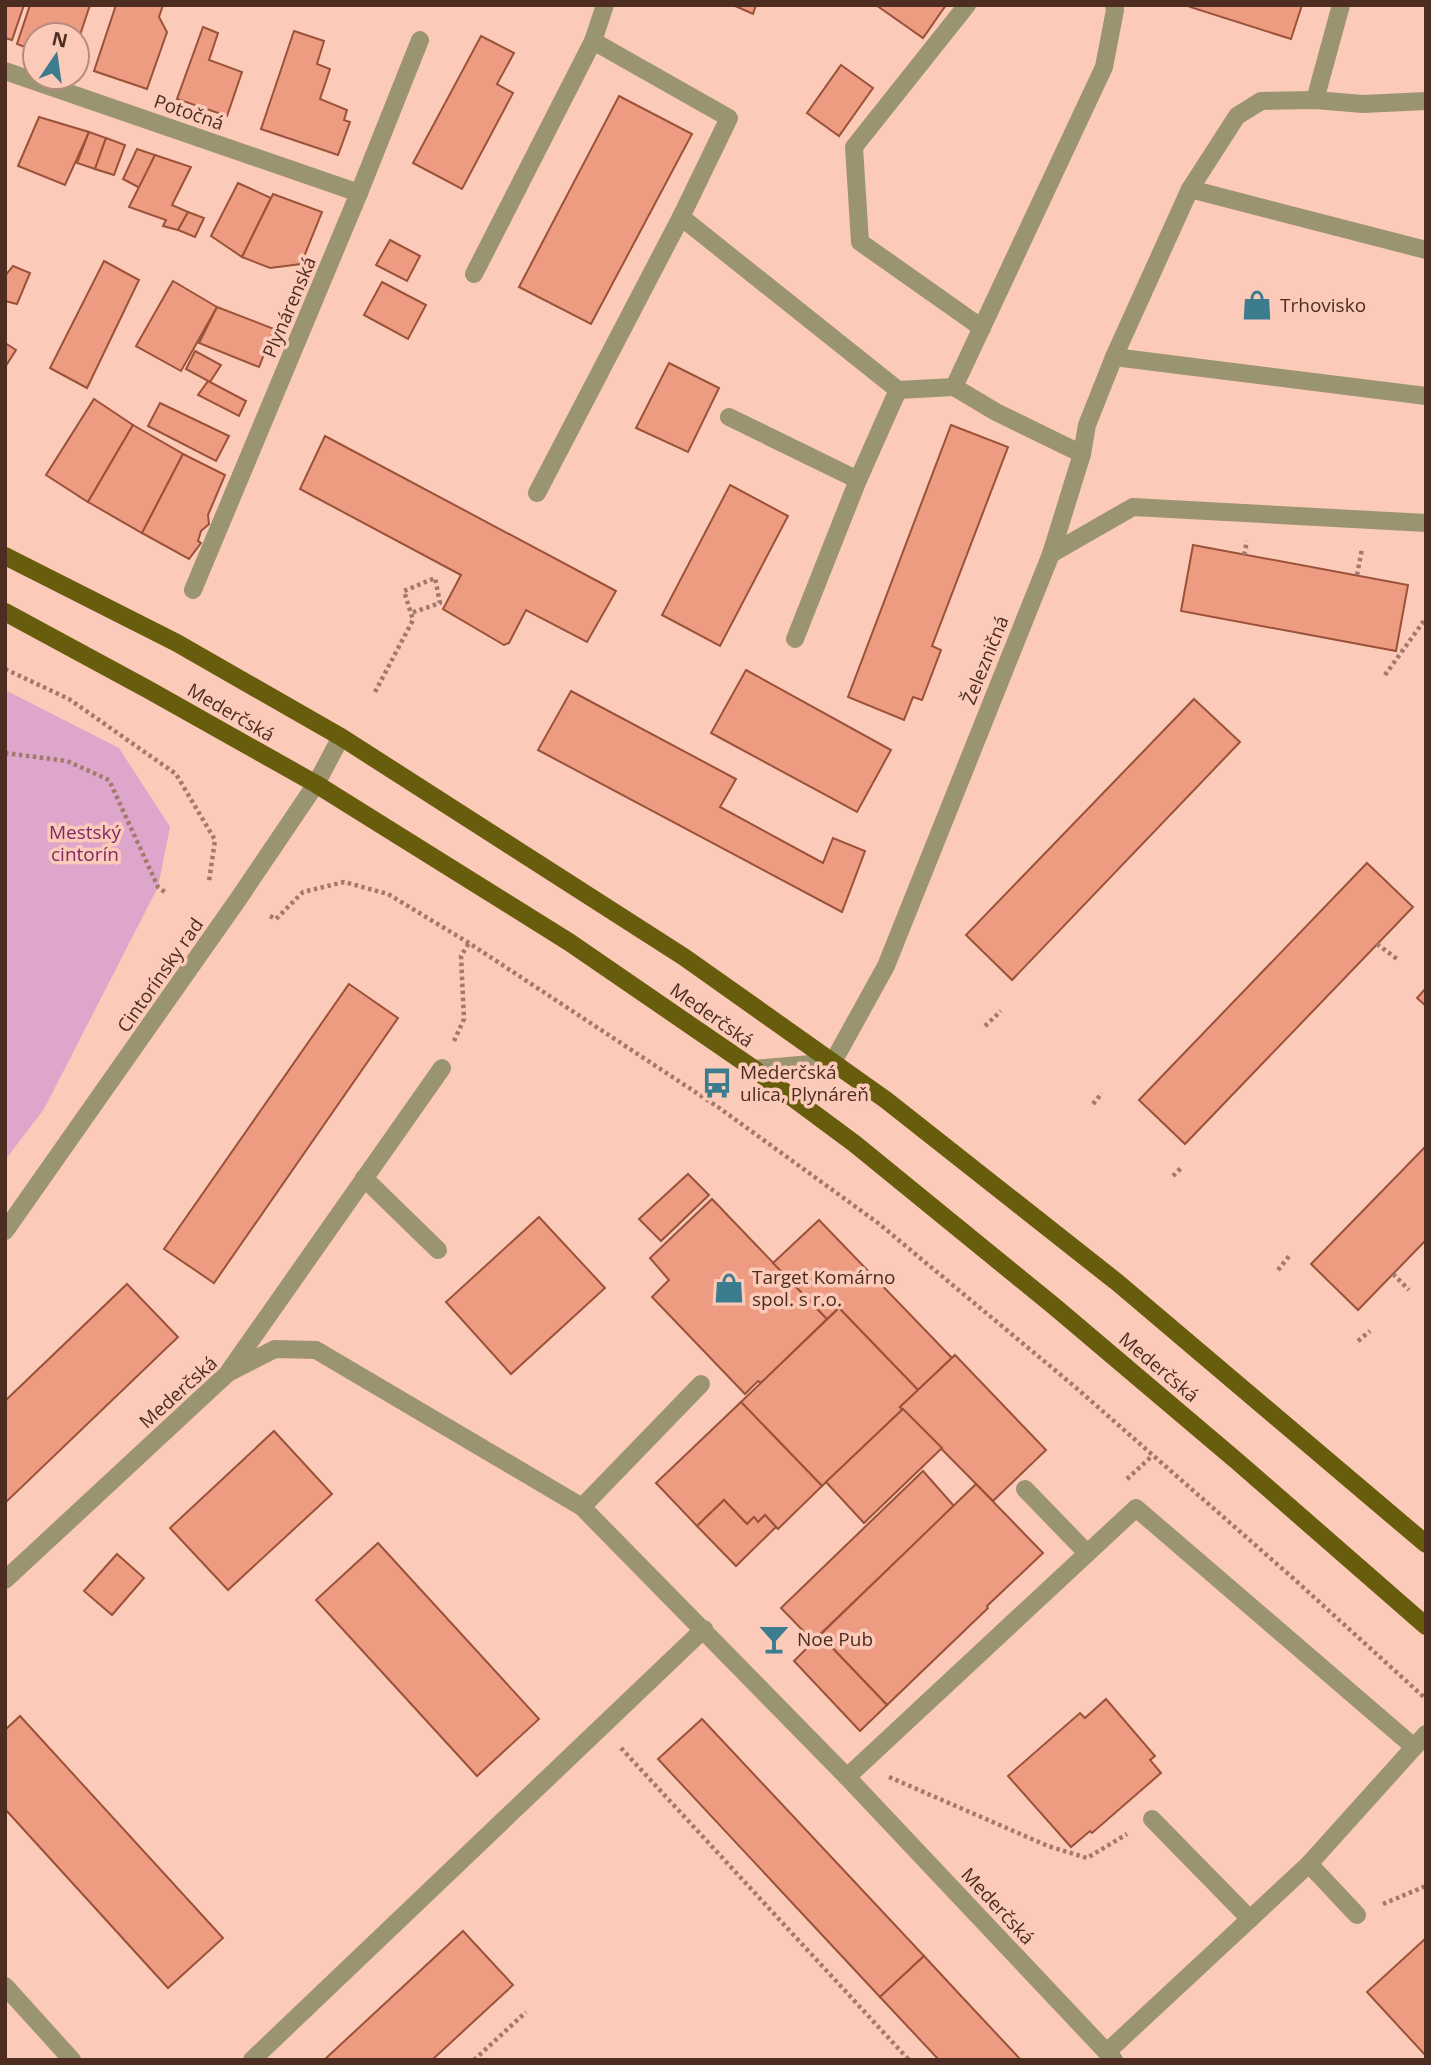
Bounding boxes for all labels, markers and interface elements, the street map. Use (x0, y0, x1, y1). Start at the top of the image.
north arrow (21, 21, 91, 91)
text: N (49, 25, 70, 54)
street label: Potočná (151, 88, 227, 136)
street label: Plynárenská (256, 252, 322, 362)
shop icon: Trhovisko (1240, 288, 1274, 322)
place label: Trhovisko (1280, 292, 1366, 318)
street label: Železničná (955, 612, 1015, 708)
street label: Mederčská (183, 677, 279, 747)
park label: Mestský cintorín (49, 819, 122, 867)
street label: Cintorínsky rad (111, 913, 209, 1037)
street label: Mederčská (665, 977, 759, 1053)
place label: Mederčská ulica, Plynáreň (740, 1059, 869, 1107)
bus stop icon: Mederčská ulica, Plynáreň (700, 1066, 734, 1100)
place label: Target Komárno spol. s r.o. (752, 1264, 896, 1312)
shop icon: Target Komárno spol. s r.o. (712, 1271, 746, 1305)
street label: Mederčská (1114, 1326, 1204, 1408)
street label: Mederčská (133, 1350, 223, 1434)
bar icon: Noe Pub (757, 1622, 791, 1656)
place label: Noe Pub (797, 1626, 873, 1652)
street label: Mederčská (956, 1862, 1040, 1950)

